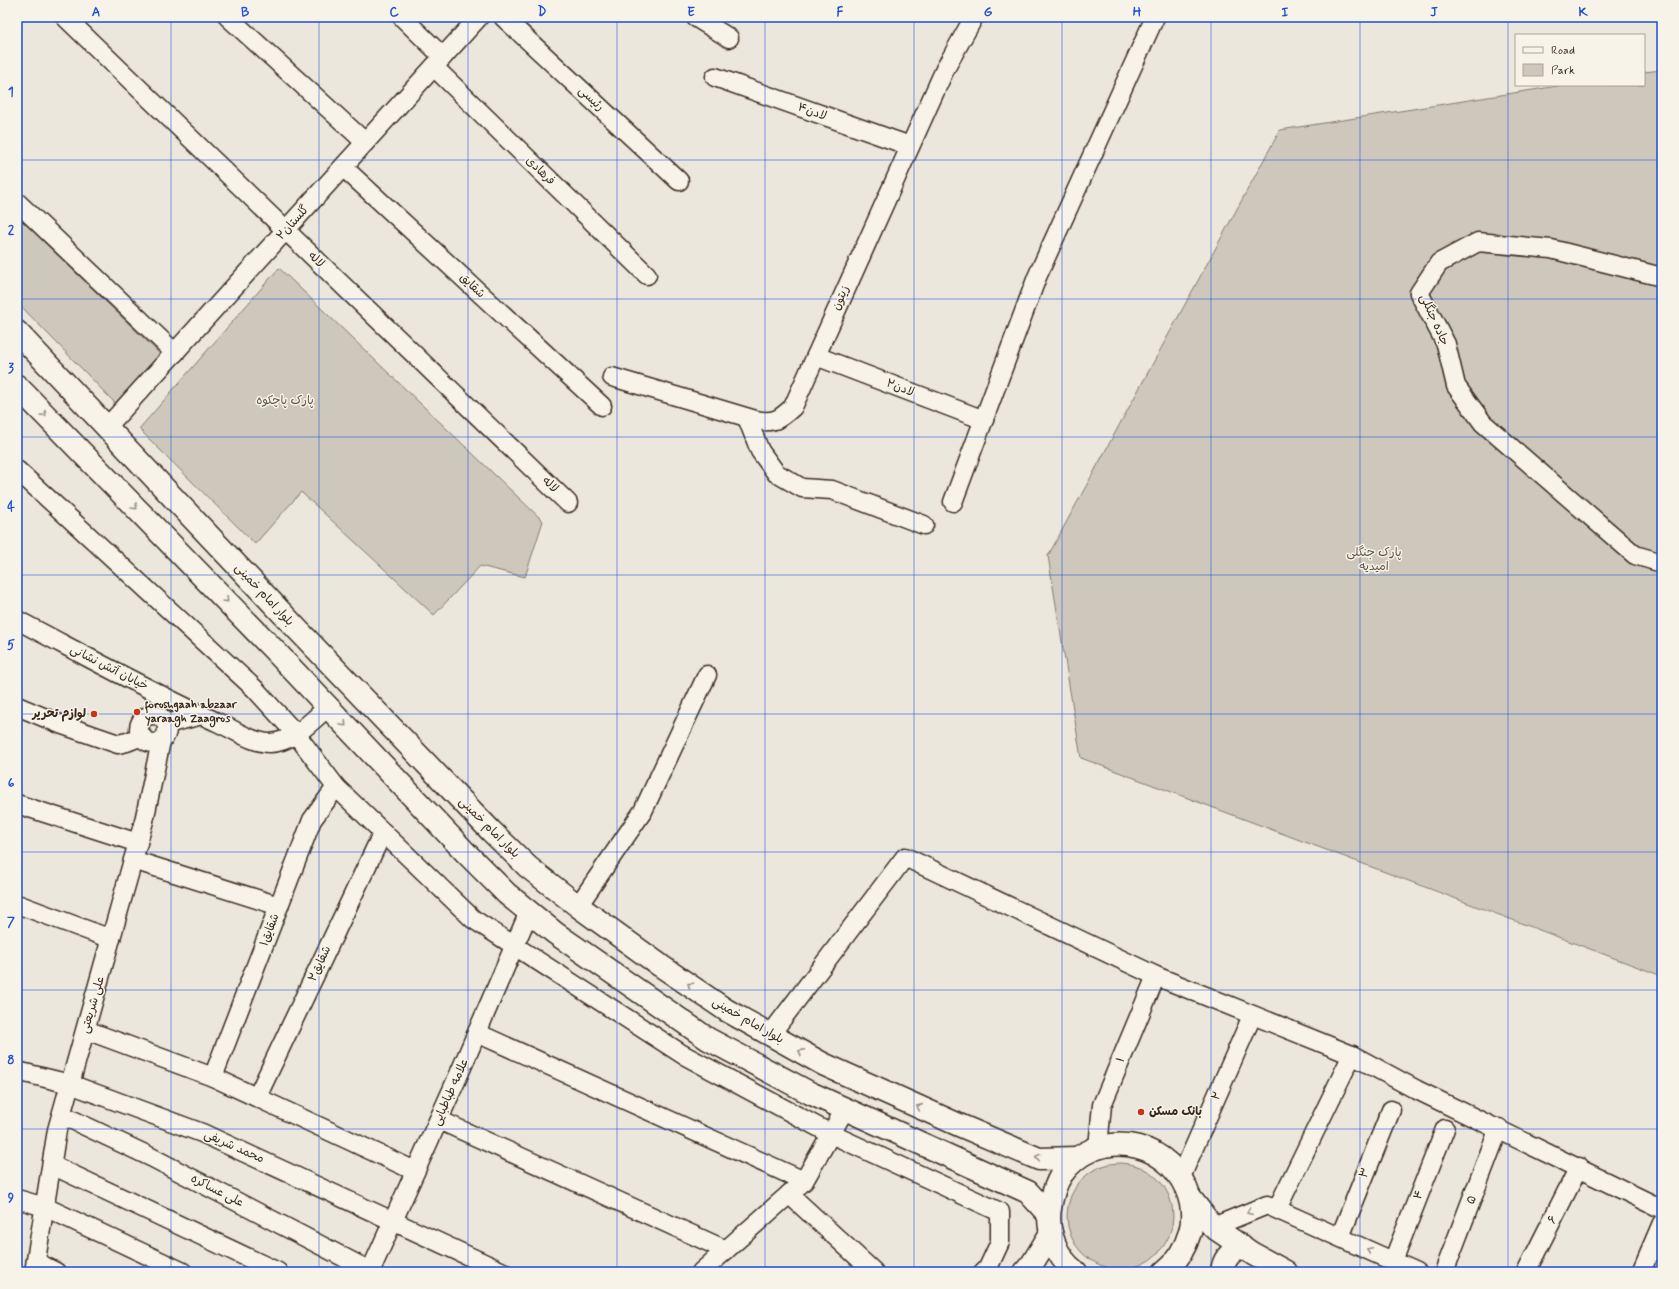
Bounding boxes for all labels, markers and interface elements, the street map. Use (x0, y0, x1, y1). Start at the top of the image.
text: A (92, 4, 100, 21)
text: B (241, 4, 250, 21)
text: C (389, 4, 399, 21)
text: D (538, 4, 547, 21)
text: E (687, 4, 695, 21)
text: F (837, 4, 844, 21)
text: G (984, 4, 993, 21)
text: H (1133, 4, 1142, 21)
text: I (1282, 4, 1289, 21)
text: J (1430, 4, 1438, 21)
text: K (1578, 4, 1588, 21)
legend (1515, 34, 1645, 86)
text: Road (1551, 43, 1575, 59)
text: Park (1551, 63, 1575, 79)
street label: رئیسی (575, 83, 607, 115)
text: 1 (8, 84, 14, 101)
street label: لادن۴ (795, 99, 829, 125)
street label: فرهادی (522, 153, 558, 189)
street label: گلستان۲ (273, 202, 313, 244)
text: 2 (8, 222, 15, 239)
street label: لاله (304, 248, 328, 272)
street label: شقایق (456, 270, 488, 302)
street label: زیتون (828, 283, 854, 313)
street label: جاده جنگلی (1416, 292, 1452, 348)
text: 3 (8, 360, 14, 377)
street label: لادن۲ (884, 375, 916, 401)
park label: پارک پاچکوه (256, 393, 314, 409)
one-way arrow (39, 409, 47, 417)
street label: لاله (538, 473, 562, 497)
text: 4 (7, 499, 15, 516)
one-way arrow (130, 502, 138, 510)
park label: پارک جنگلی امیدیه (1347, 545, 1401, 575)
street label: بلوار امام خمینی (231, 560, 297, 630)
one-way arrow (221, 595, 228, 603)
text: 5 (7, 637, 15, 654)
street label: خیابان آتش نشانی (67, 641, 151, 695)
place label: foroshgaah abzaar yaraagh Zaagros (144, 697, 238, 728)
place label: لوازم تحریر (31, 706, 86, 722)
marker: foroshgaah abzaar yaraagh Zaagros (132, 707, 142, 717)
marker: لوازم تحریر (89, 709, 99, 719)
one-way arrow (340, 719, 347, 727)
text: 6 (8, 775, 15, 792)
street label: بلوار امام خمینی (455, 794, 523, 862)
street label: شقایق۱ (256, 911, 284, 949)
text: 7 (7, 914, 15, 931)
street label: شقایق۲ (305, 944, 335, 984)
street label: علی شریعتی (77, 975, 109, 1035)
one-way arrow (687, 983, 694, 990)
street label: بلوار امام خمینی (709, 994, 787, 1048)
one-way arrow (798, 1049, 805, 1056)
text: 8 (7, 1052, 15, 1069)
street label: ۱ (1113, 1055, 1129, 1065)
street label: علامه طباطبایی (429, 1056, 473, 1128)
street label: ۲ (1208, 1089, 1226, 1103)
one-way arrow (915, 1104, 923, 1112)
place label: بانک مسکن (1149, 1104, 1202, 1120)
marker: بانک مسکن (1136, 1107, 1146, 1117)
street label: محمد شریفی (201, 1127, 267, 1167)
one-way arrow (1035, 1154, 1042, 1162)
street label: ۳ (1356, 1165, 1374, 1181)
street label: علی عساکره (188, 1171, 246, 1211)
street label: ۴ (1410, 1188, 1428, 1202)
text: 9 (8, 1190, 15, 1207)
street label: ۵ (1463, 1193, 1481, 1207)
one-way arrow (1246, 1207, 1254, 1215)
street label: ۶ (1544, 1213, 1562, 1227)
one-way arrow (1365, 1247, 1373, 1255)

